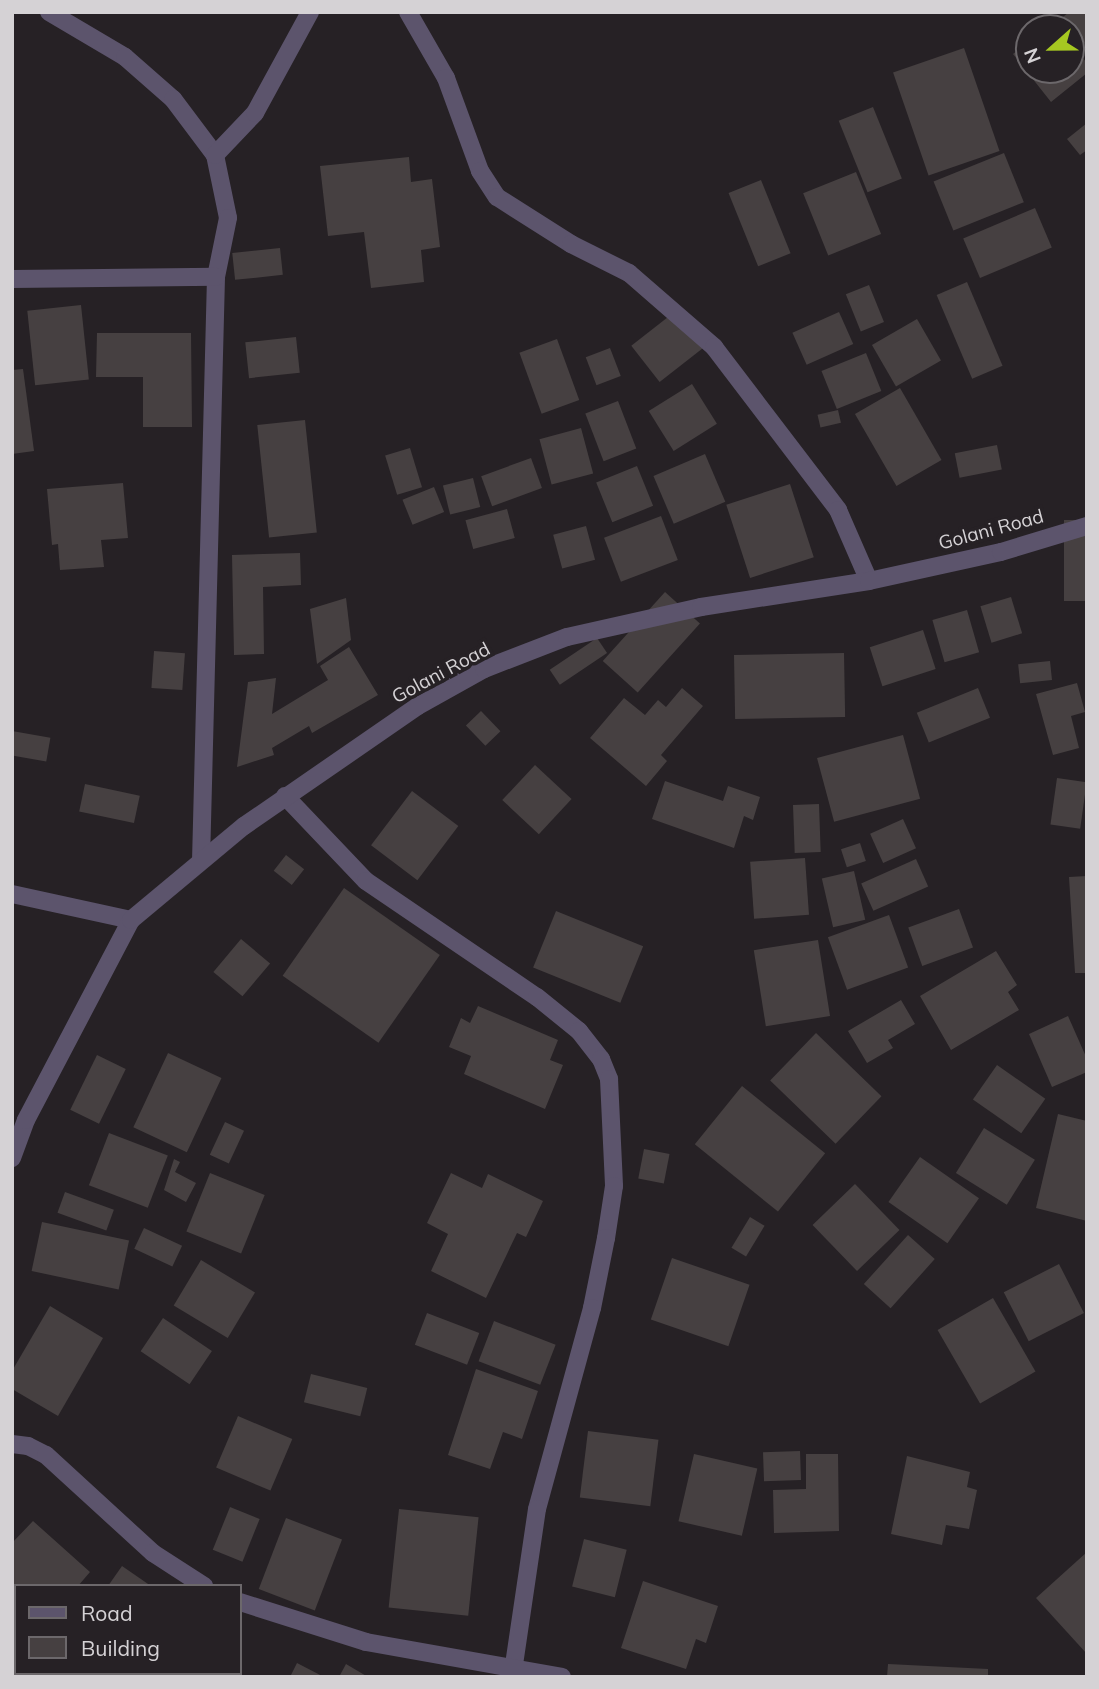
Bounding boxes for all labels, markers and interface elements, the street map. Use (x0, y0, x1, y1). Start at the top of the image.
north arrow (1015, 14, 1085, 84)
text: N (1018, 45, 1046, 67)
street label: Golani Road (936, 505, 1046, 555)
street label: Golani Road (388, 638, 494, 708)
legend (14, 1584, 242, 1675)
text: Road (81, 1600, 132, 1626)
text: Building (81, 1635, 160, 1661)

